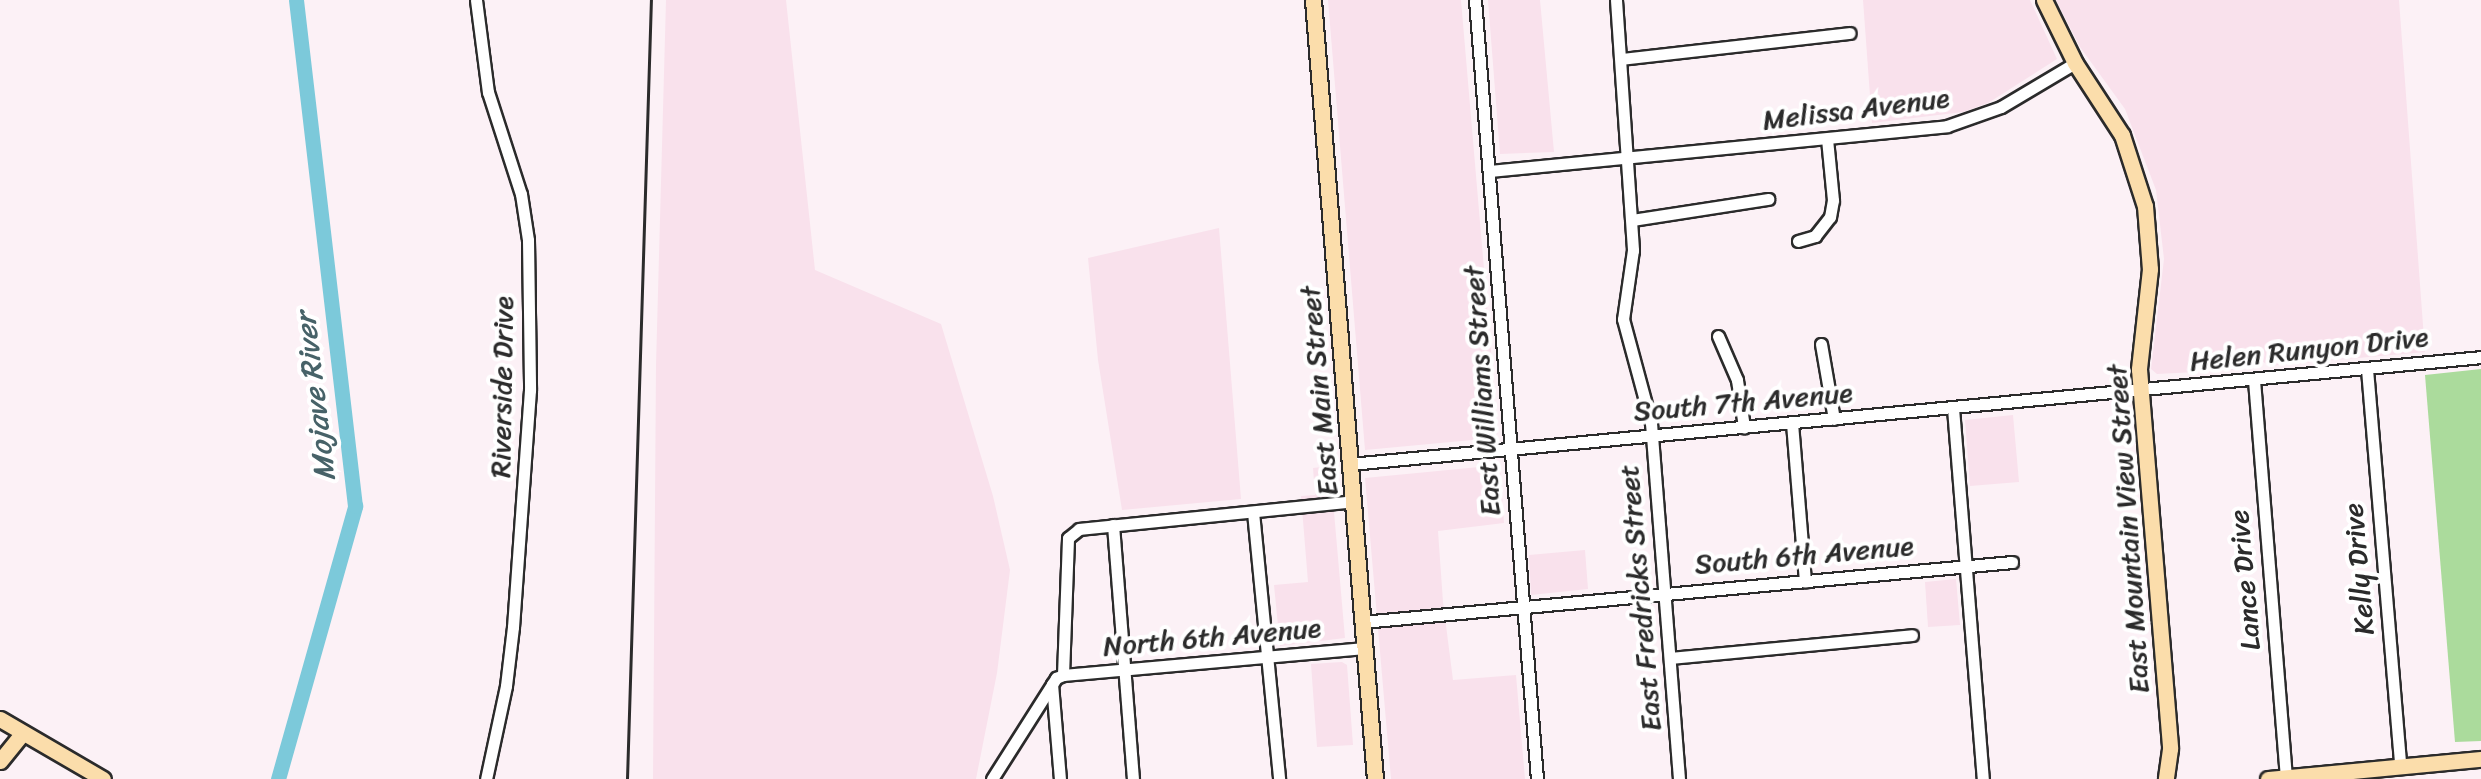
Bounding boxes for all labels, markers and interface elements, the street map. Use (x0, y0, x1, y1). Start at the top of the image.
street label: Melissa Avenue (1761, 81, 1951, 137)
street label: East Williams Street (1456, 264, 1508, 518)
street label: East Main Street (1293, 285, 1345, 497)
street label: Riverside Drive (484, 295, 520, 479)
water label: Mojave River (287, 311, 343, 483)
street label: Helen Runyon Drive (2188, 320, 2430, 378)
street label: East Mountain View Street (2100, 362, 2156, 696)
street label: South 7th Avenue (1632, 376, 1854, 428)
street label: East Fredricks Street (1612, 464, 1668, 732)
street label: Kelly Drive (2336, 502, 2382, 636)
street label: Lance Drive (2222, 508, 2268, 652)
street label: South 6th Avenue (1693, 529, 1915, 581)
street label: North 6th Avenue (1102, 611, 1322, 663)

